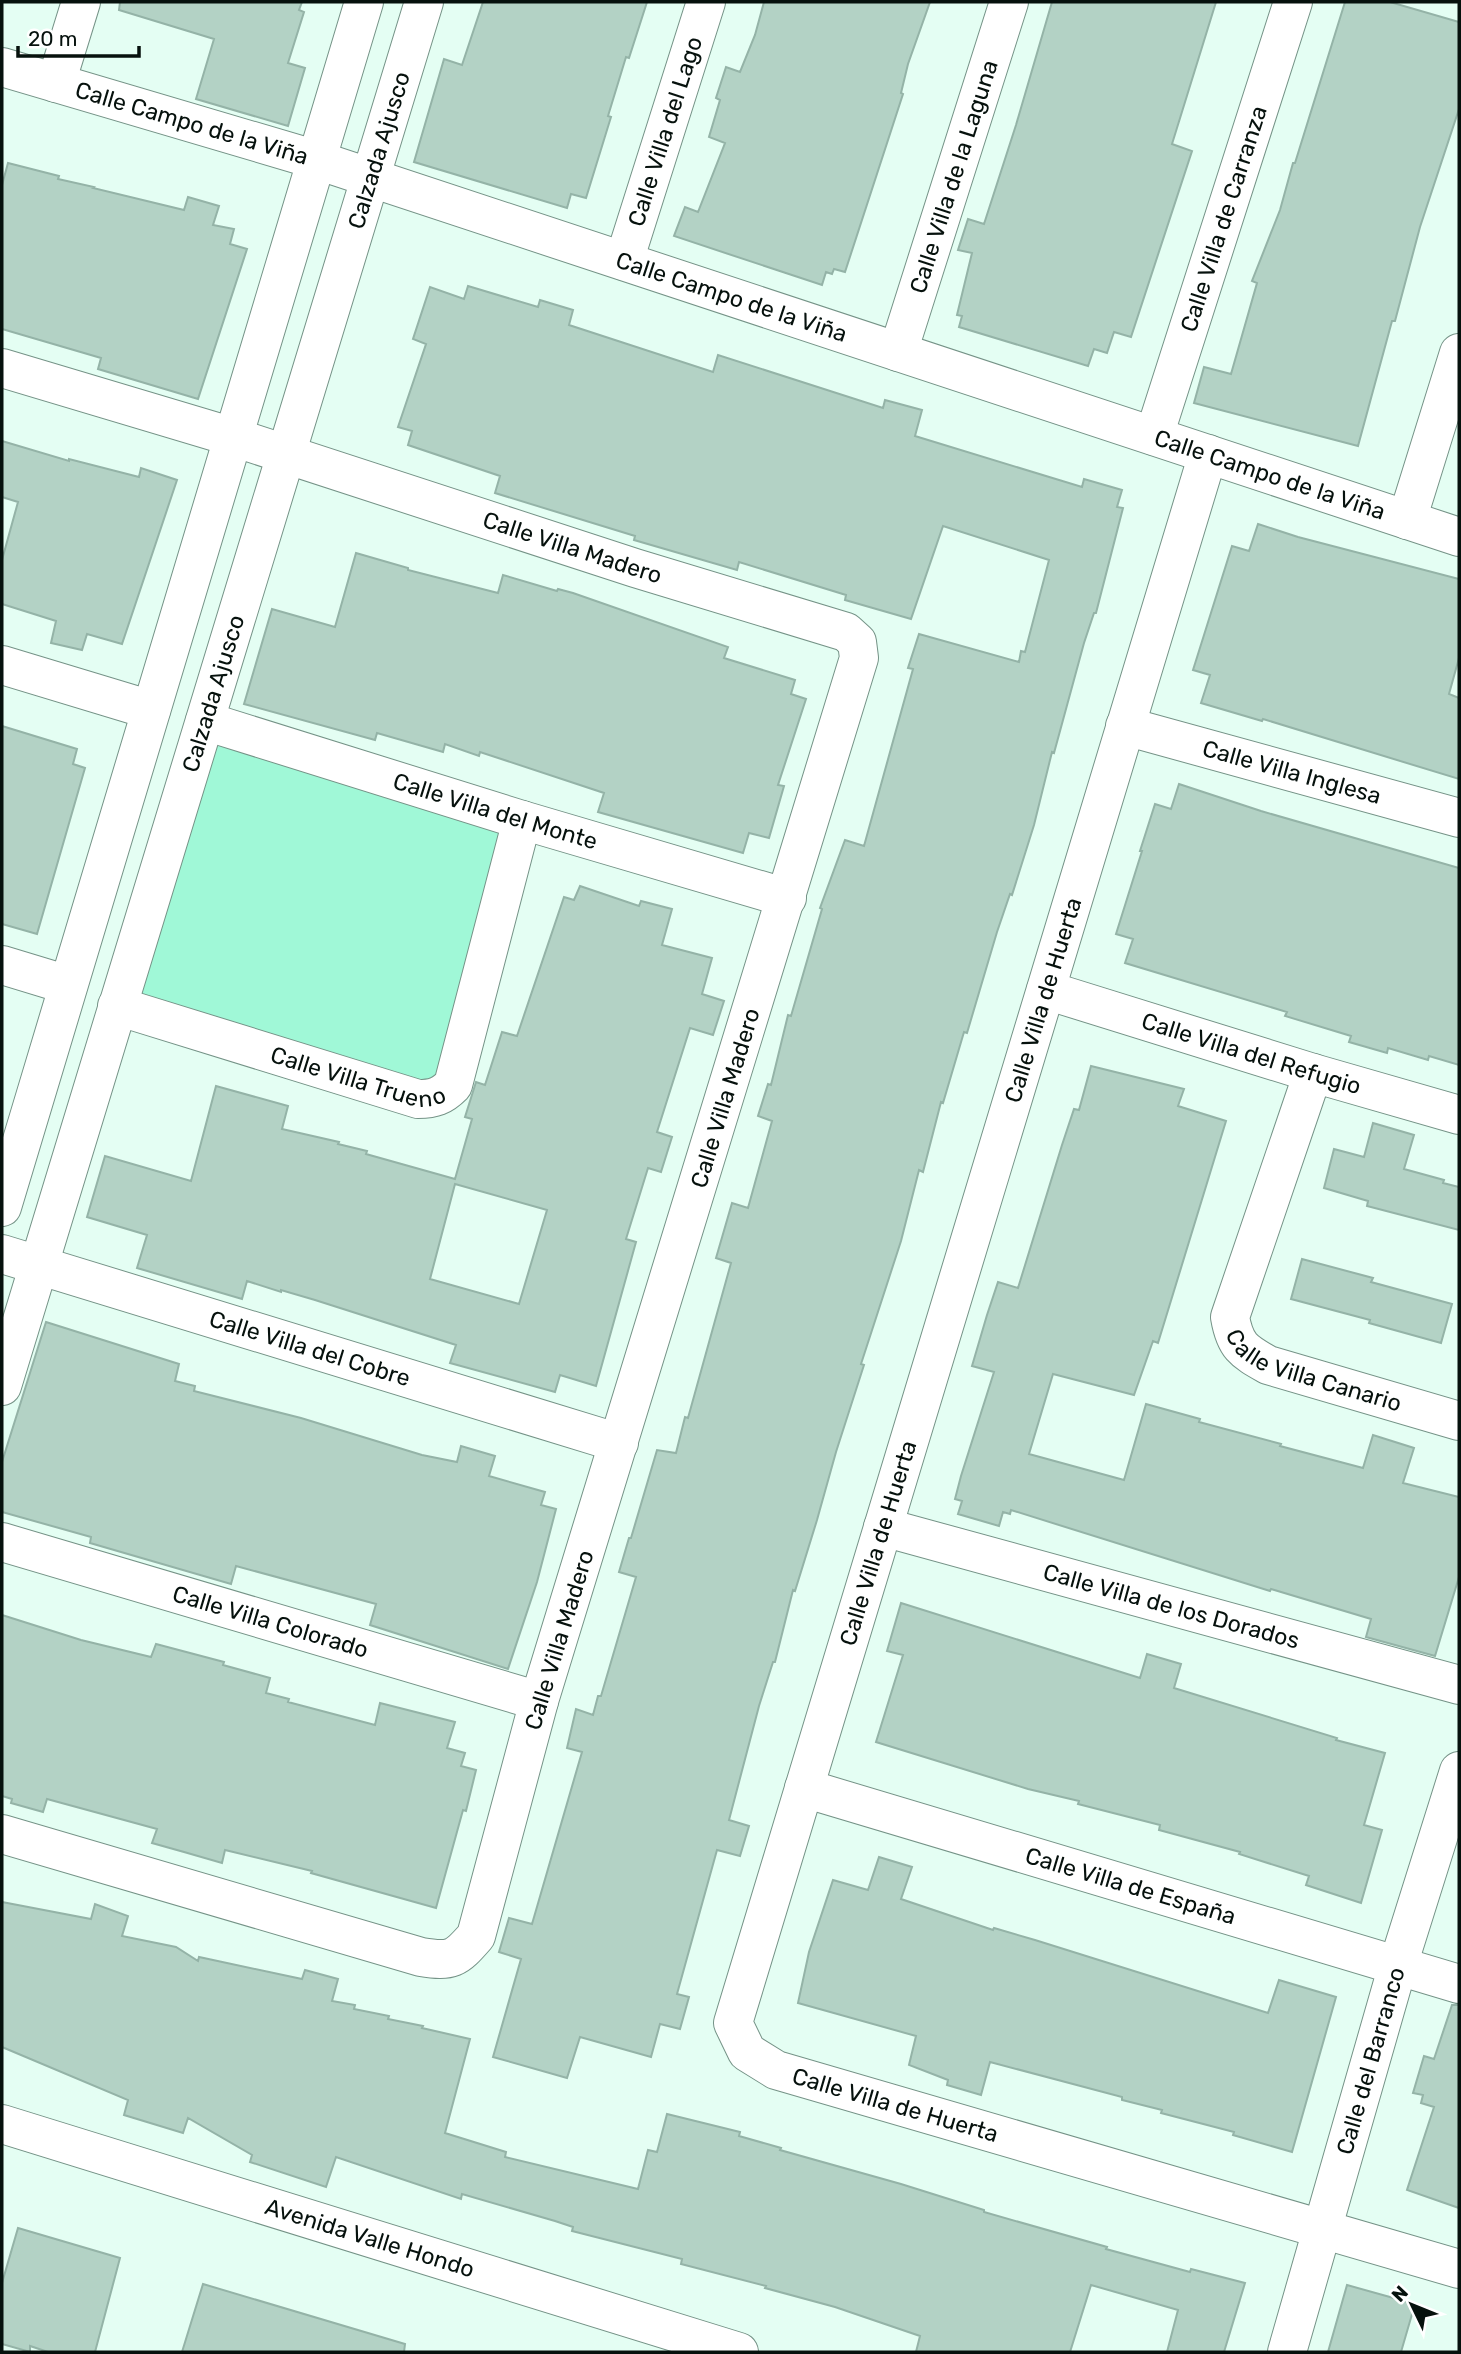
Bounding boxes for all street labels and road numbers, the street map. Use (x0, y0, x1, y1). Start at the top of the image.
street label: Calle Villa del Lago (622, 33, 708, 230)
street label: Calle Villa de la Laguna (904, 56, 1004, 297)
street label: Calzada Ajusco (342, 68, 416, 232)
street label: Calle Campo de la Viña (72, 75, 312, 171)
street label: Calle Villa de Carranza (1174, 102, 1273, 335)
street label: Calle Campo de la Viña (612, 246, 851, 348)
street label: Calle Campo de la Viña (1151, 423, 1389, 526)
street label: Calle Villa Madero (479, 505, 665, 589)
street label: Calzada Ajusco (176, 611, 250, 775)
street label: Calle Villa Inglesa (1199, 734, 1384, 810)
street label: Calle Villa del Monte (390, 767, 601, 855)
street label: Calle Villa de Huerta (998, 894, 1088, 1106)
street label: Calle Villa Madero (684, 1005, 766, 1191)
street label: Calle Villa del Refugio (1138, 1007, 1364, 1100)
street label: Calle Villa Trueno (267, 1040, 450, 1113)
street label: Calle Villa del Cobre (206, 1304, 414, 1392)
street label: Calle Villa Canario (1220, 1325, 1405, 1417)
street label: Calle Villa de Huerta (833, 1437, 923, 1649)
street label: Calle Villa Madero (518, 1547, 600, 1733)
street label: Calle Villa de los Dorados (1040, 1558, 1303, 1655)
street label: Calle Villa Colorado (169, 1579, 372, 1664)
street label: Calle Villa de España (1022, 1841, 1239, 1930)
street label: Calle del Barranco (1330, 1964, 1411, 2158)
street label: Calle Villa de Huerta (789, 2062, 1002, 2148)
street label: Avenida Valle Hondo (262, 2192, 478, 2283)

